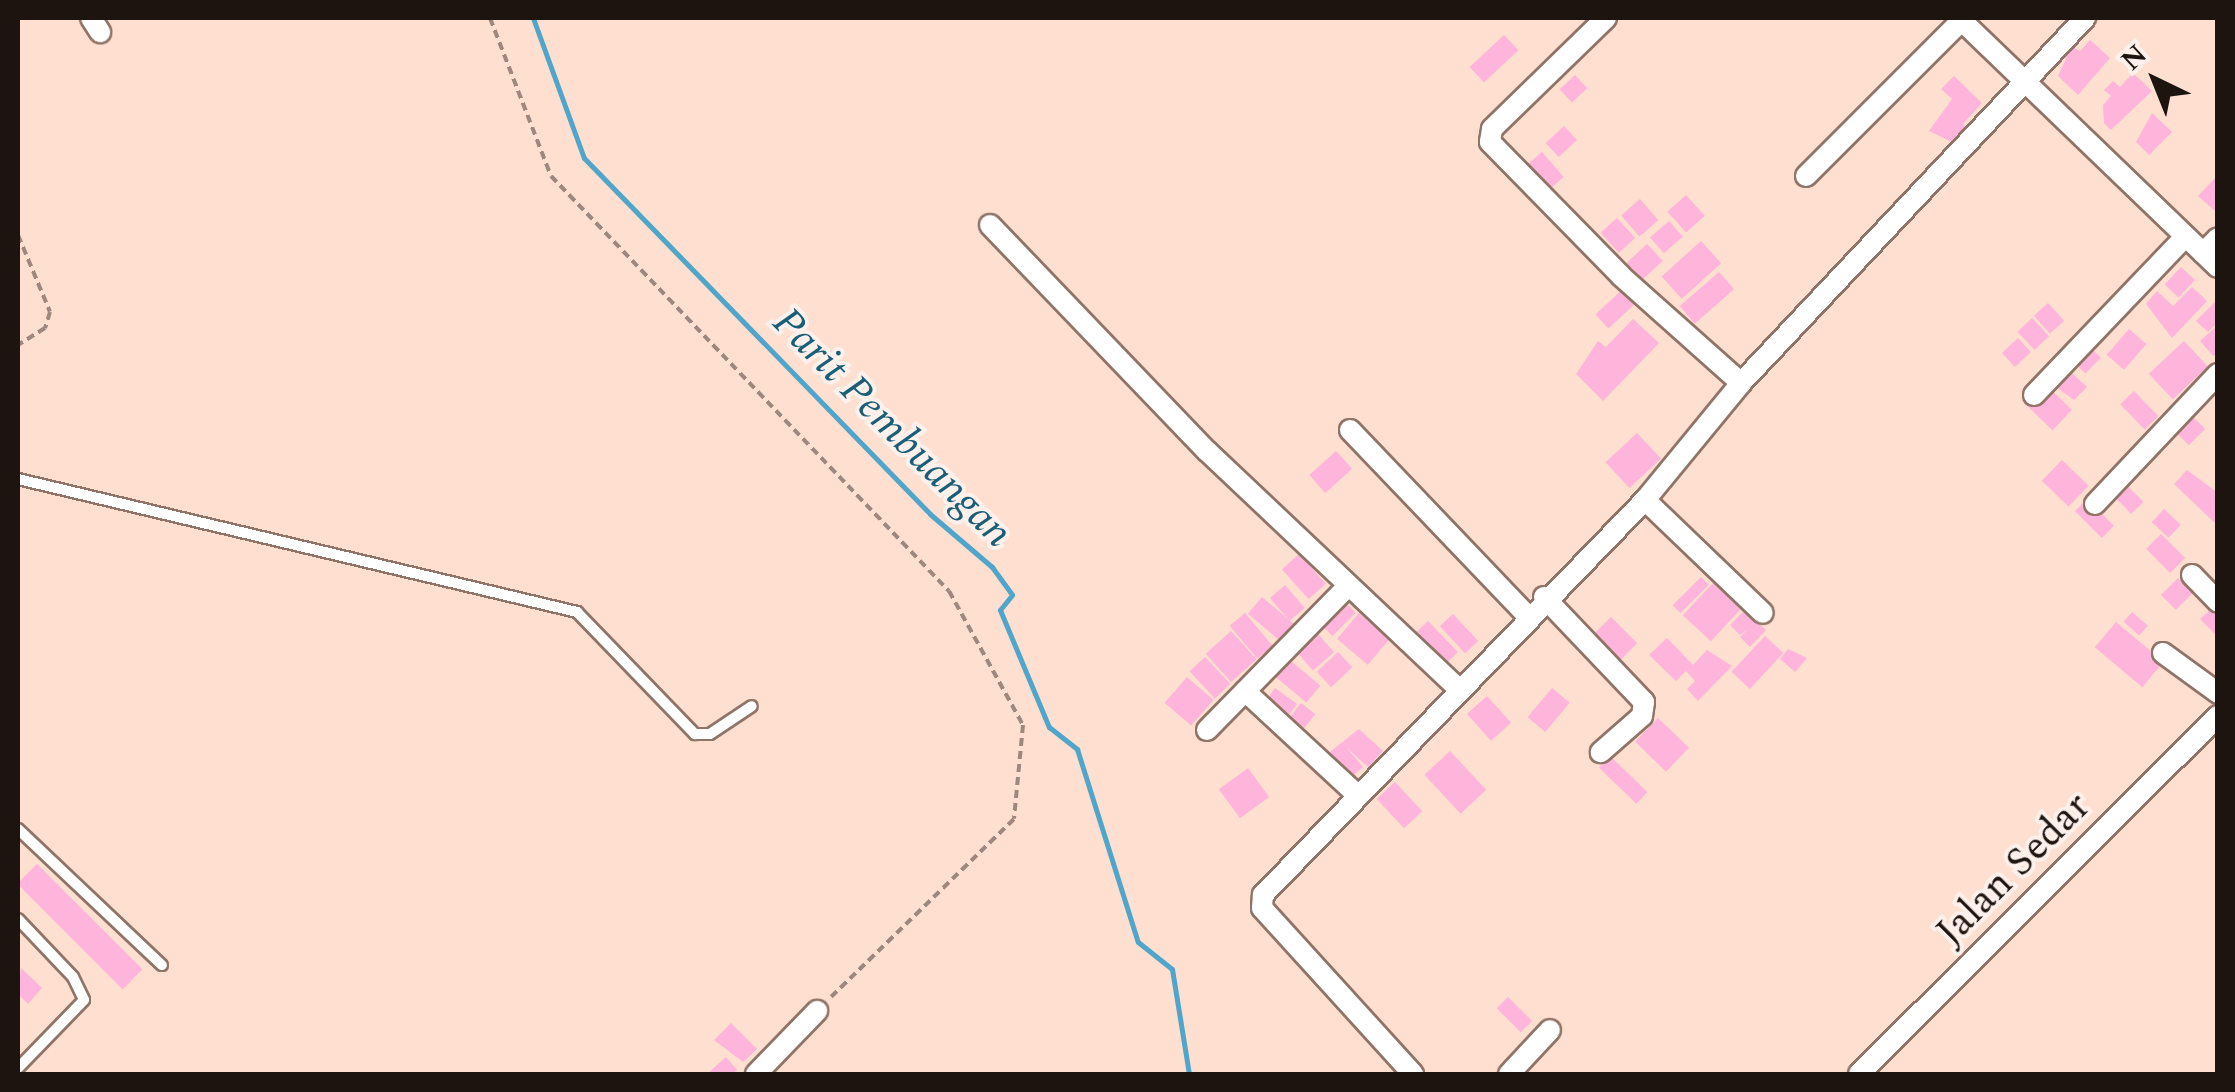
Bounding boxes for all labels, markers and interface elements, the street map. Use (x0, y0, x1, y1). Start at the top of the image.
north arrow (2105, 30, 2205, 130)
text: N (2111, 34, 2157, 81)
water label: Parit Pembuangan (762, 298, 1022, 558)
street label: Jalan Sedar (1927, 783, 2101, 957)

